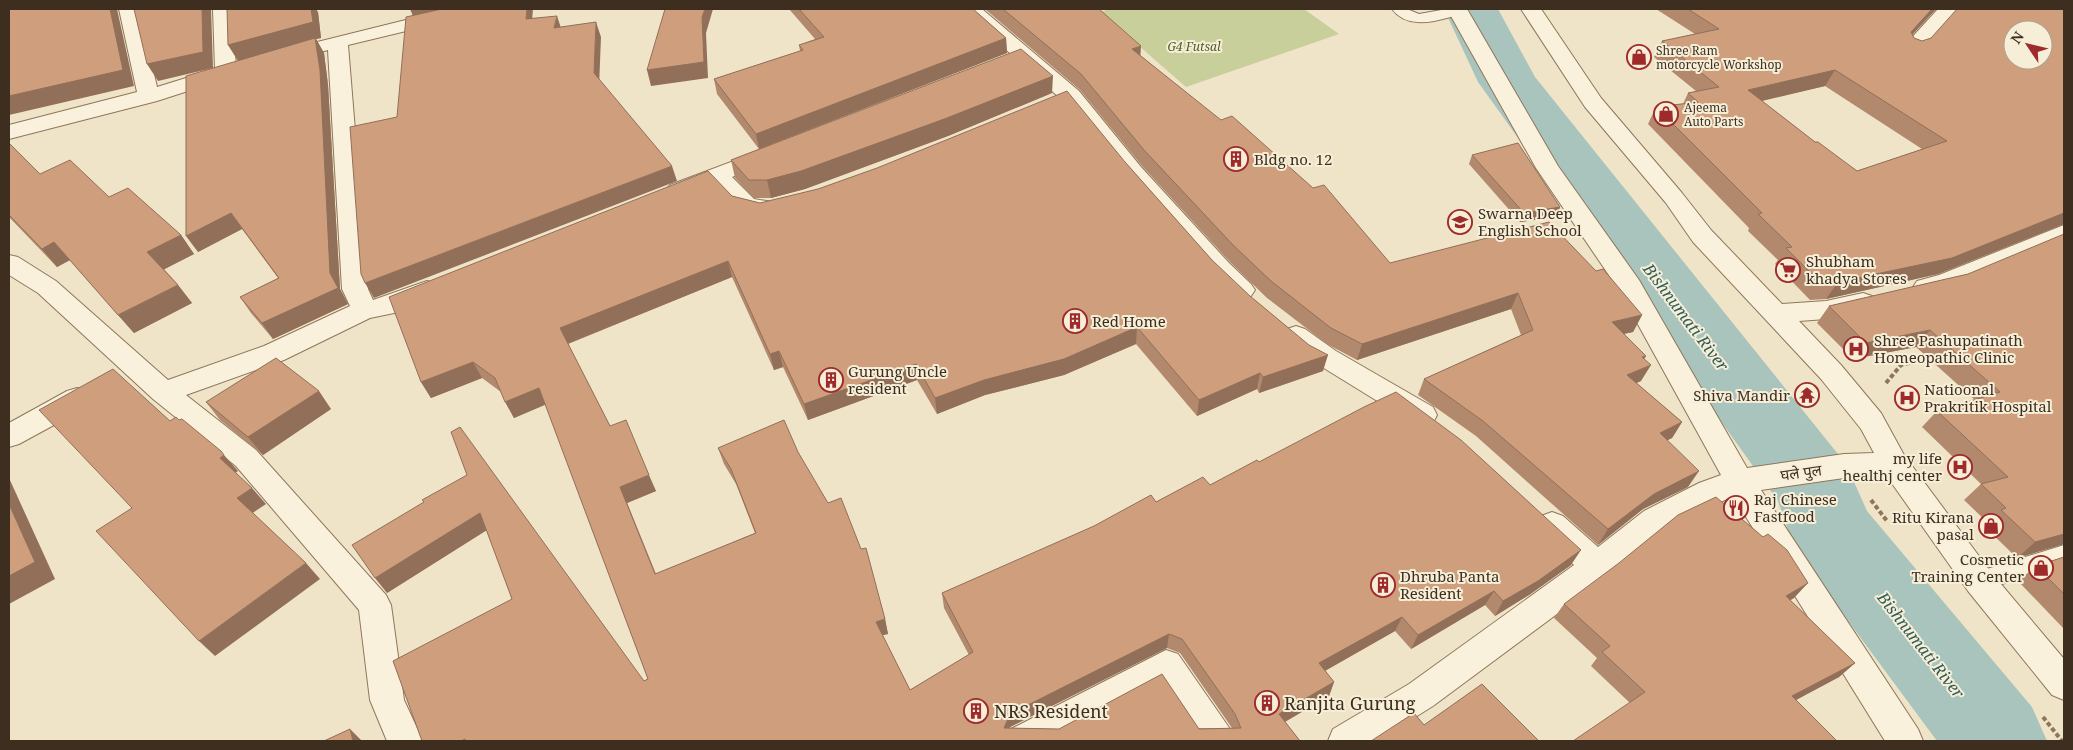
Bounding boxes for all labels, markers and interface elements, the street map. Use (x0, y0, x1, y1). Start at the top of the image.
north arrow (2003, 20, 2053, 70)
text: N (2006, 27, 2028, 47)
park label: G4 Futsal (1167, 38, 1221, 55)
place label: Shree Ram motorcycle Workshop (1656, 42, 1782, 73)
shop icon: Shree Ram motorcycle Workshop (1626, 44, 1652, 70)
place label: Ajeema Auto Parts (1684, 99, 1743, 130)
shop icon: Ajeema Auto Parts (1653, 101, 1679, 127)
building icon: Bldg no. 12 (1223, 146, 1249, 172)
place label: Bldg no. 12 (1254, 149, 1332, 169)
place label: Swarna Deep English School (1478, 203, 1582, 240)
school or university icon: Swarna Deep English School (1447, 209, 1473, 235)
place label: Shubham khadya Stores (1806, 251, 1907, 288)
supermarket icon: Shubham khadya Stores (1775, 257, 1801, 283)
water label: Bishnumati River (1638, 258, 1734, 376)
building icon: Red Home (1062, 308, 1088, 334)
place label: Red Home (1092, 311, 1166, 331)
place label: Shree Pashupatinath Homeopathic Clinic (1874, 330, 2023, 367)
hospital icon: Shree Pashupatinath Homeopathic Clinic (1843, 336, 1869, 362)
place label: Gurung Uncle resident (848, 361, 947, 398)
building icon: Gurung Uncle resident (818, 367, 844, 393)
place label: Natioonal Prakritik Hospital (1924, 379, 2052, 416)
temple icon: Shiva Mandir (1794, 382, 1820, 408)
place label: Shiva Mandir (1693, 385, 1790, 405)
hospital icon: Natioonal Prakritik Hospital (1894, 385, 1920, 411)
place label: my life healthj center (1843, 448, 1942, 485)
hospital icon: my life healthj center (1947, 454, 1973, 480)
street label: घले पुल (1779, 459, 1824, 486)
place label: Raj Chinese Fastfood (1754, 489, 1837, 526)
restaurant icon: Raj Chinese Fastfood (1723, 495, 1749, 521)
place label: Ritu Kirana pasal (1892, 507, 1974, 544)
shop icon: Ritu Kirana pasal (1978, 513, 2004, 539)
place label: Cosmetic Training Center (1911, 549, 2024, 586)
shop icon: Cosmetic Training Center (2028, 555, 2054, 581)
place label: Dhruba Panta Resident (1400, 566, 1499, 603)
building icon: Dhruba Panta Resident (1370, 572, 1396, 598)
water label: Bishnumati River (1872, 586, 1970, 703)
building icon: Ranjita Gurung (1254, 690, 1280, 716)
place label: Ranjita Gurung (1284, 691, 1416, 715)
building icon: NRS Resident (963, 698, 989, 724)
place label: NRS Resident (994, 699, 1108, 723)

